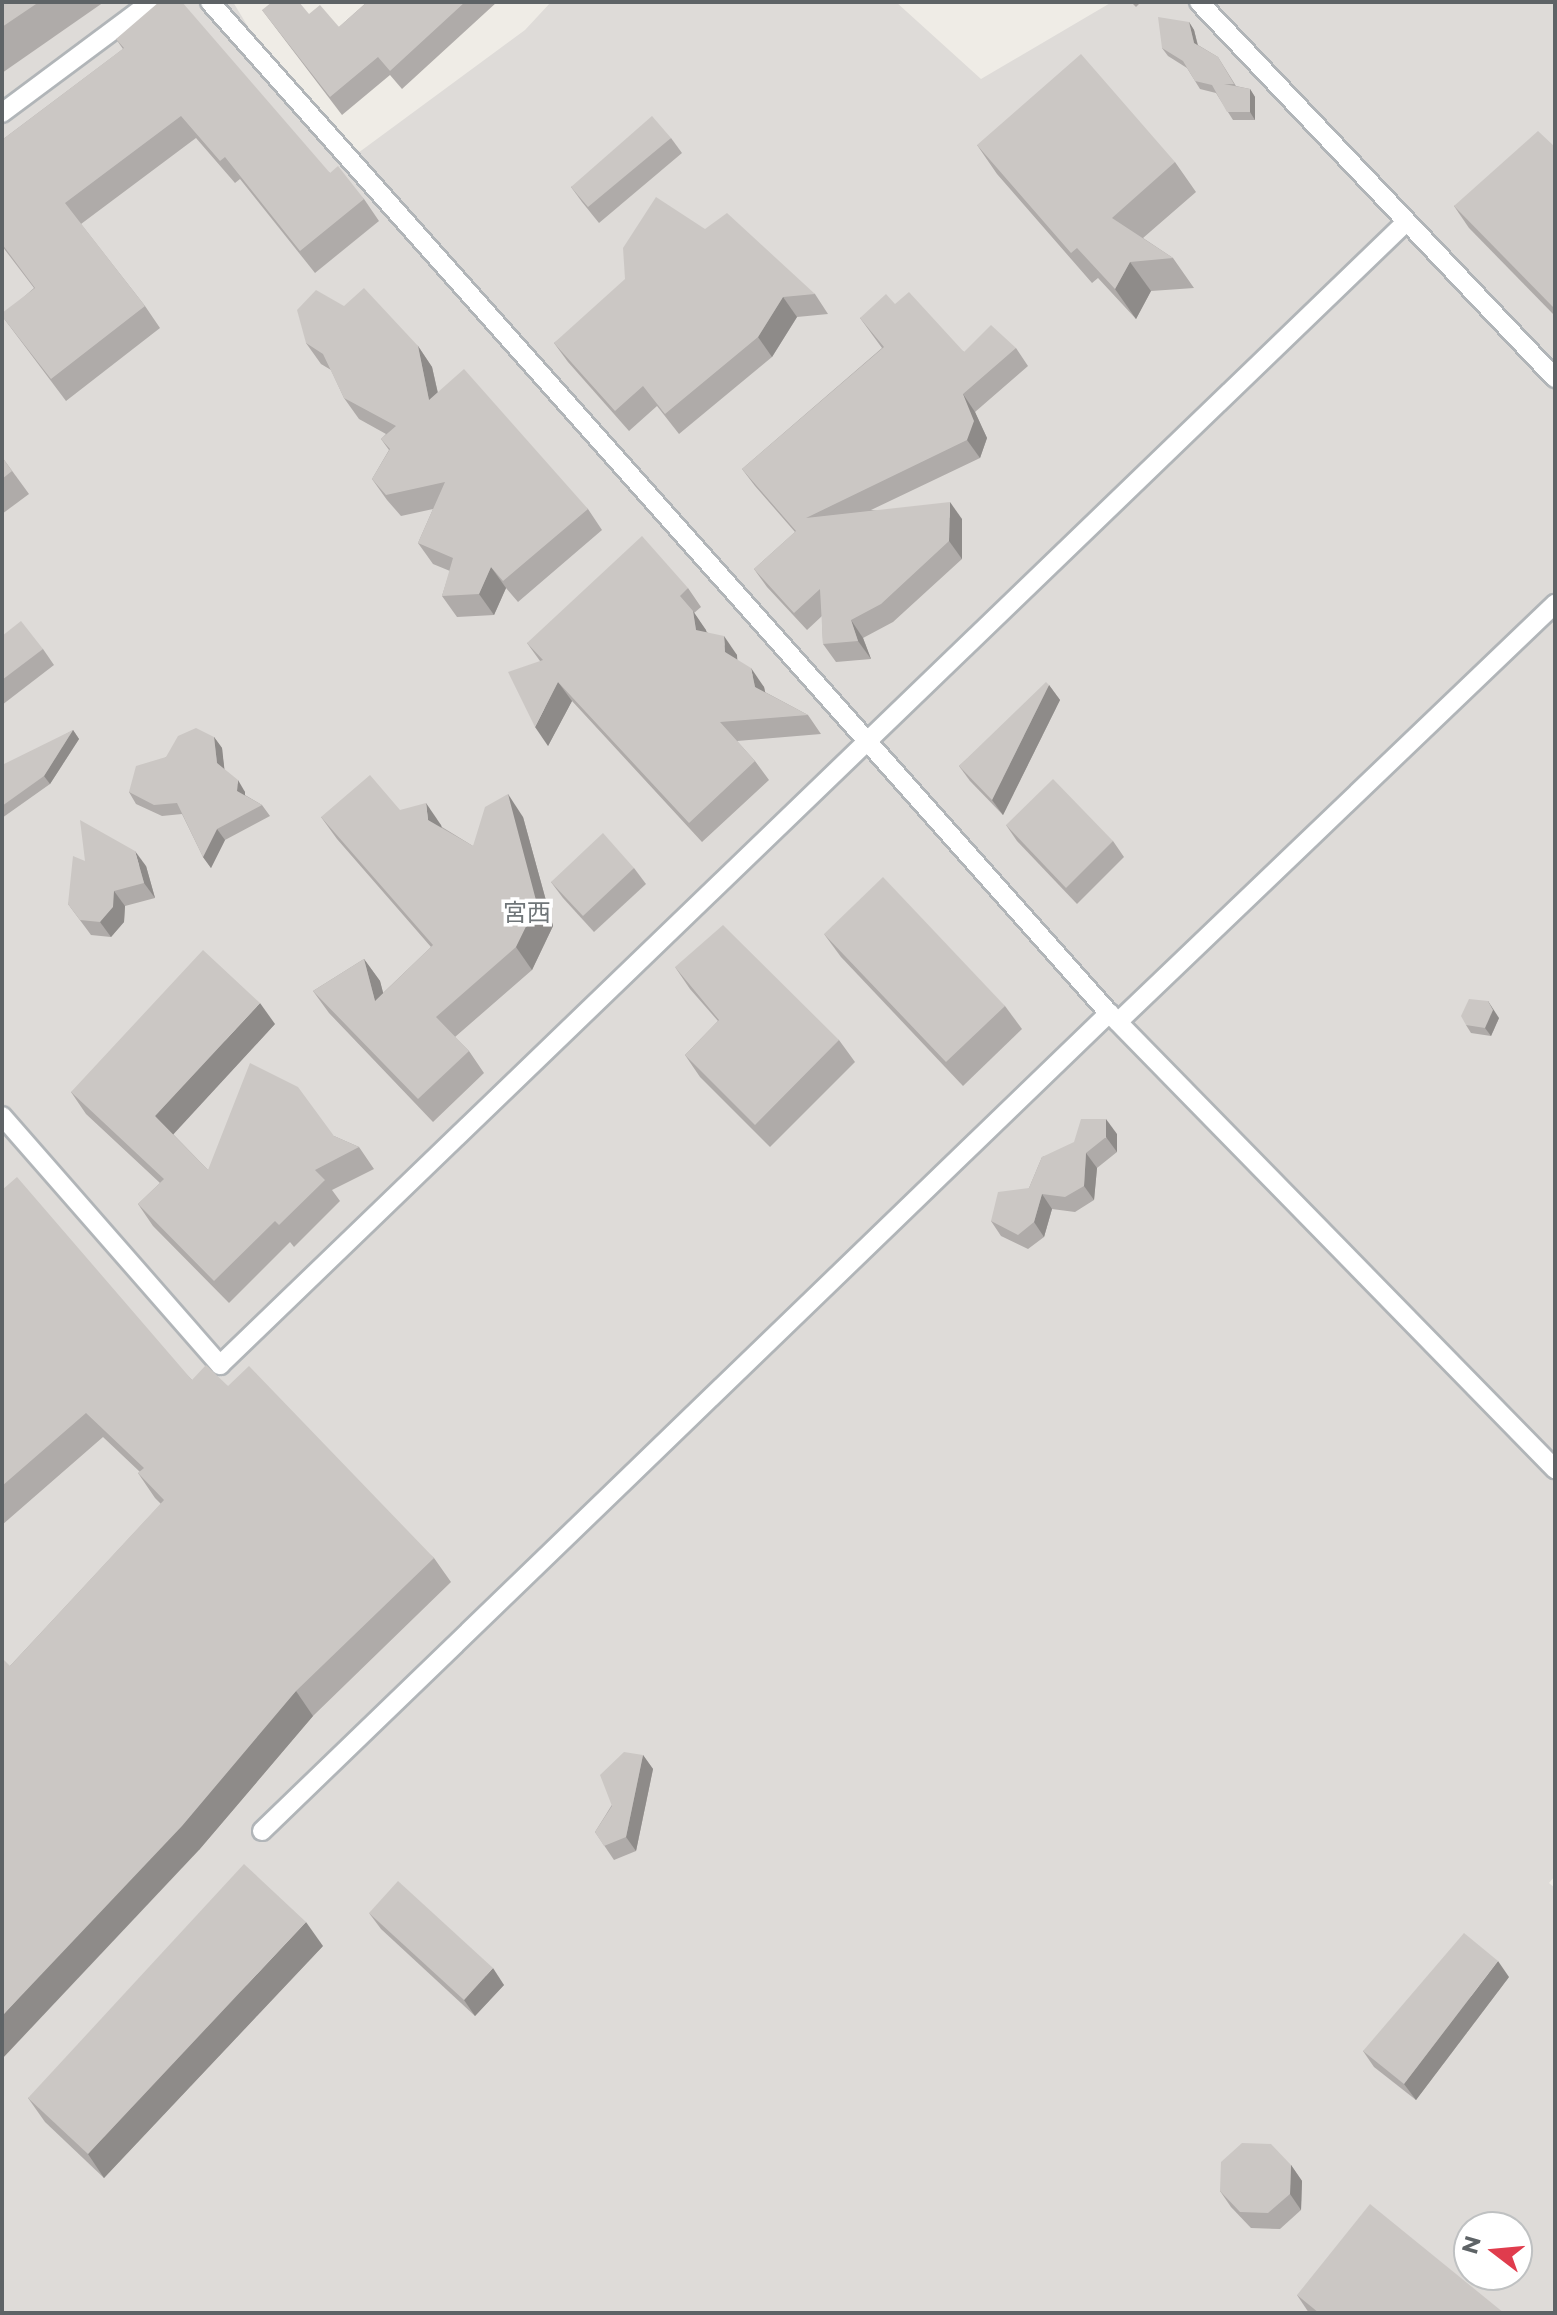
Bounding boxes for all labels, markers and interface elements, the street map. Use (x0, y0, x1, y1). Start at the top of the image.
district label: 宮西 (503, 899, 551, 927)
north arrow (1453, 2211, 1533, 2291)
text: N (1456, 2233, 1487, 2257)

